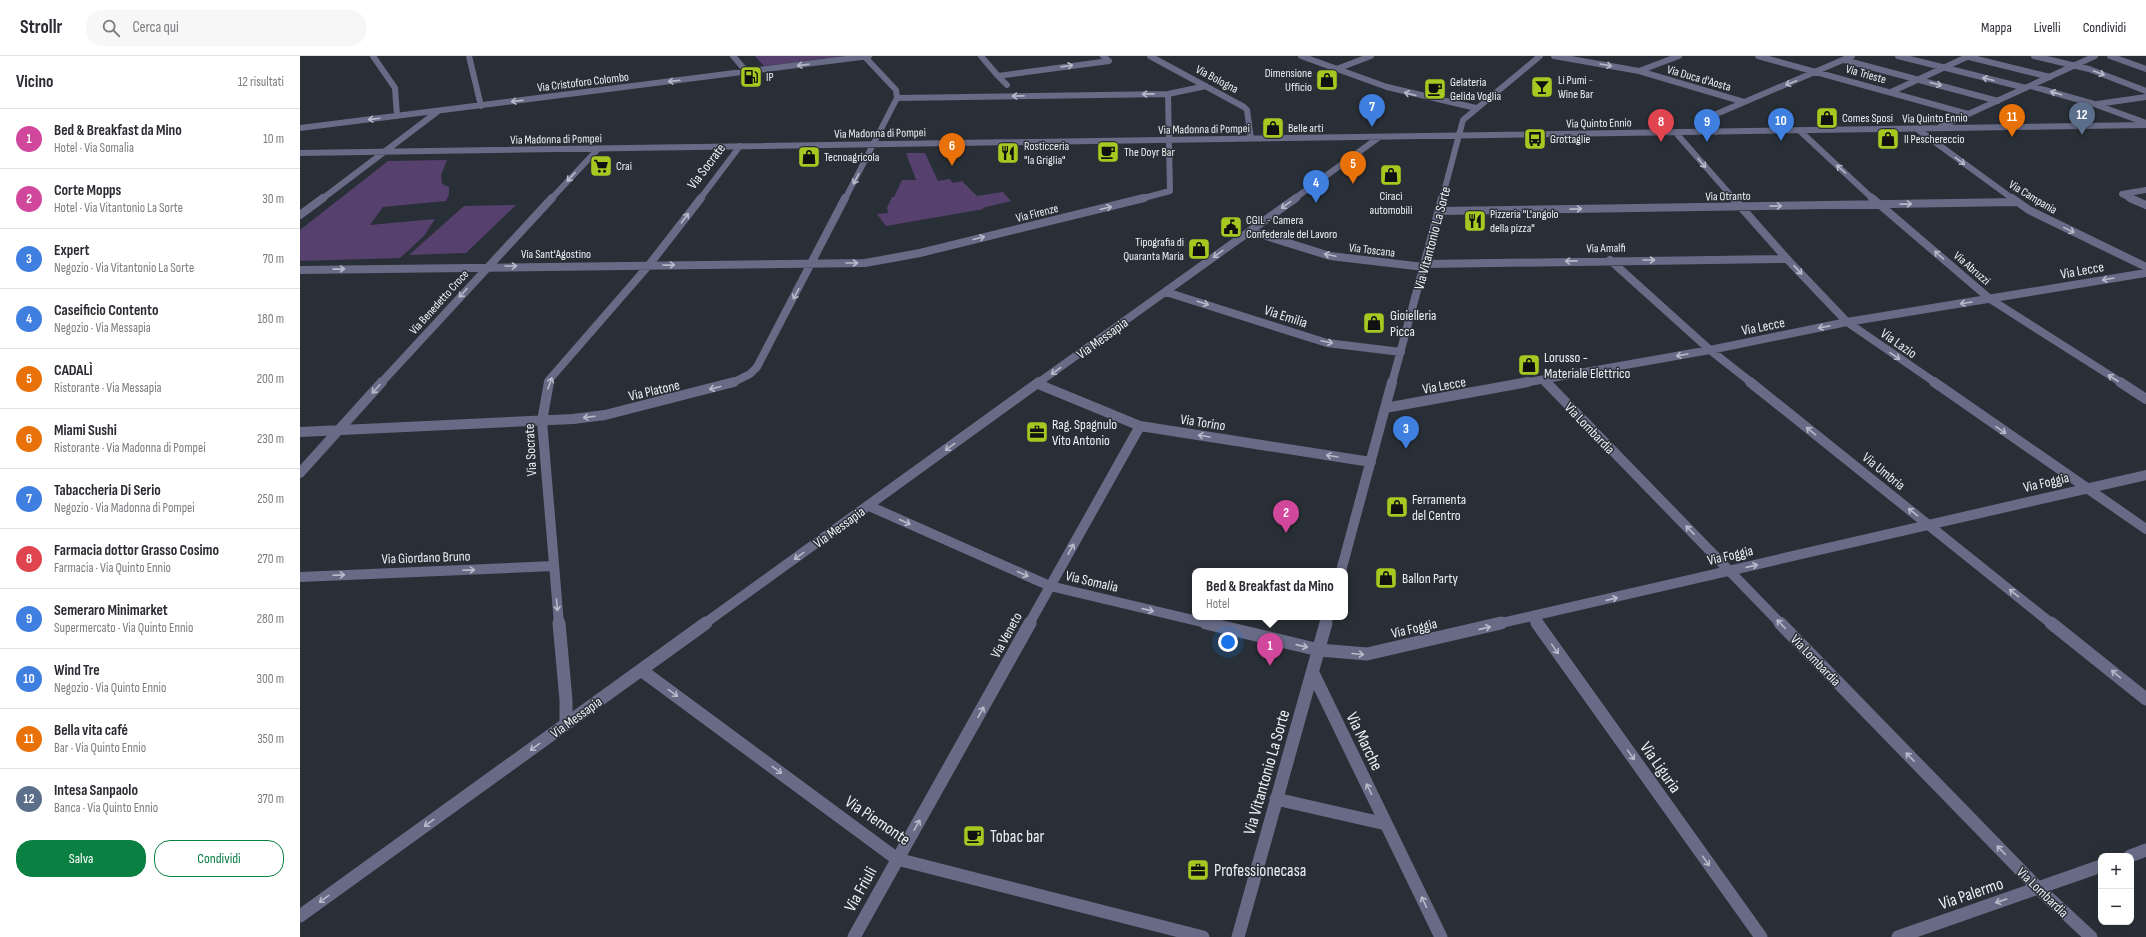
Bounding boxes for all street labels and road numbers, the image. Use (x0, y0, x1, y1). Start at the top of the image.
street label: Via Bologna (1193, 62, 1241, 97)
street label: Via Duca d'Aosta (1665, 62, 1733, 95)
street label: Via Trieste (1844, 62, 1888, 87)
street label: Via Cristoforo Colombo (536, 69, 630, 96)
street label: Via Quinto Ennio (1902, 110, 1968, 127)
street label: Via Quinto Ennio (1566, 115, 1632, 132)
street label: Via Madonna di Pompei (1158, 121, 1250, 138)
street label: Via Madonna di Pompei (834, 125, 926, 142)
street label: Via Madonna di Pompei (510, 131, 602, 148)
street label: Via Socrate (684, 140, 729, 192)
street label: Via Campania (2006, 177, 2060, 218)
street label: Via Vitantonio La Sorte (1411, 185, 1454, 292)
street label: Via Otranto (1705, 189, 1751, 204)
street label: Via Firenze (1014, 201, 1060, 226)
street label: Via Toscana (1348, 240, 1396, 261)
street label: Via Amalfi (1586, 241, 1626, 256)
street label: Via Sant'Agostino (521, 247, 591, 262)
street label: Via Abruzzi (1950, 248, 1993, 288)
street label: Via Lecce (2059, 258, 2105, 283)
street label: Via Benedetto Croce (406, 267, 472, 338)
street label: Via Emilia (1262, 301, 1310, 331)
street label: Via Messapia (1073, 314, 1131, 363)
street label: Via Lecce (1740, 314, 1786, 339)
street label: Via Lazio (1877, 325, 1920, 362)
street label: Via Lecce (1421, 373, 1467, 398)
street label: Via Platone (627, 376, 681, 405)
street label: Via Lombardia (1561, 399, 1618, 458)
street label: Via Torino (1179, 411, 1227, 434)
street label: Via Socrate (521, 423, 540, 477)
street label: Via Umbria (1859, 449, 1909, 494)
street label: Via Foggia (2022, 469, 2071, 496)
street label: Via Messapia (810, 503, 868, 552)
street label: Via Foggia (1706, 542, 1755, 569)
street label: Via Giordano Bruno (381, 547, 471, 568)
street label: Via Somalia (1064, 567, 1120, 596)
street label: Via Veneto (987, 609, 1026, 661)
street label: Via Foggia (1390, 615, 1439, 642)
street label: Via Lombardia (1787, 631, 1844, 690)
street label: Via Messapia (547, 693, 605, 742)
street label: Via Vitantonio La Sorte (1240, 707, 1294, 837)
street label: Via Marche (1341, 709, 1387, 774)
street label: Via Liguria (1635, 738, 1685, 797)
street label: Via Piemonte (841, 792, 914, 850)
street label: Via Friuli (840, 864, 881, 915)
street label: Via Lombardia (2013, 864, 2072, 921)
street label: Via Palermo (1937, 874, 2006, 914)

